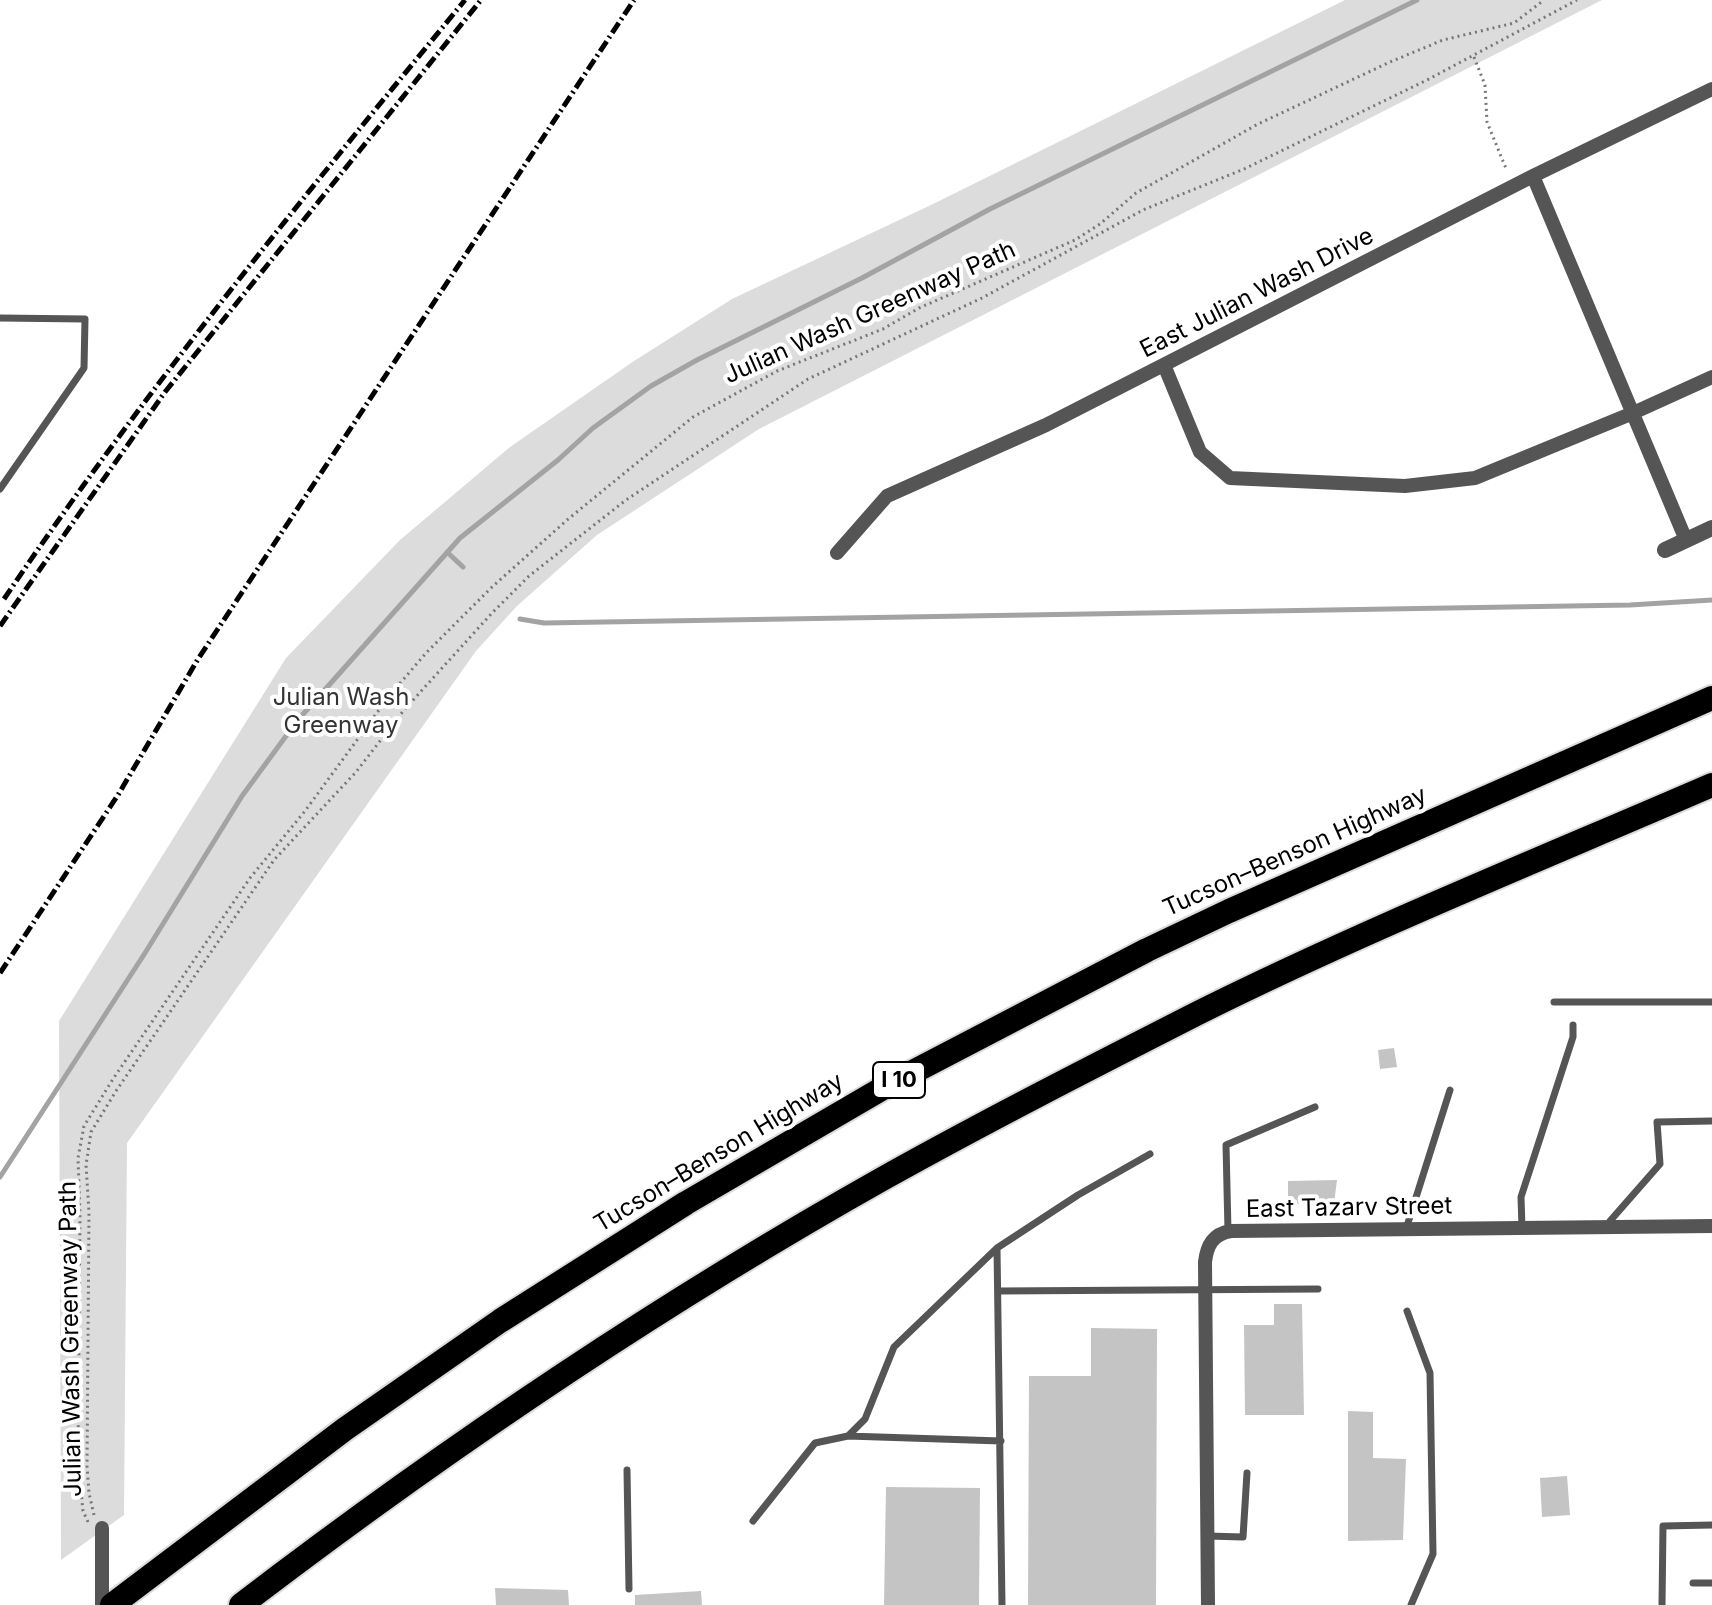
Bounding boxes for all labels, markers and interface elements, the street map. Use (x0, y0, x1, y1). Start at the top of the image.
street label: East Julian Wash Drive (1135, 222, 1379, 364)
street label: Julian Wash Greenway Path (720, 236, 1020, 390)
park label: Julian Wash Greenway (273, 684, 409, 740)
street label: Tucson–Benson Highway (1159, 781, 1431, 923)
road number: I 10 (873, 1062, 925, 1098)
street label: Tucson–Benson Highway (589, 1067, 849, 1239)
street label: Julian Wash Greenway Path (54, 1181, 88, 1497)
street label: East Tazarv Street (1246, 1192, 1452, 1224)

